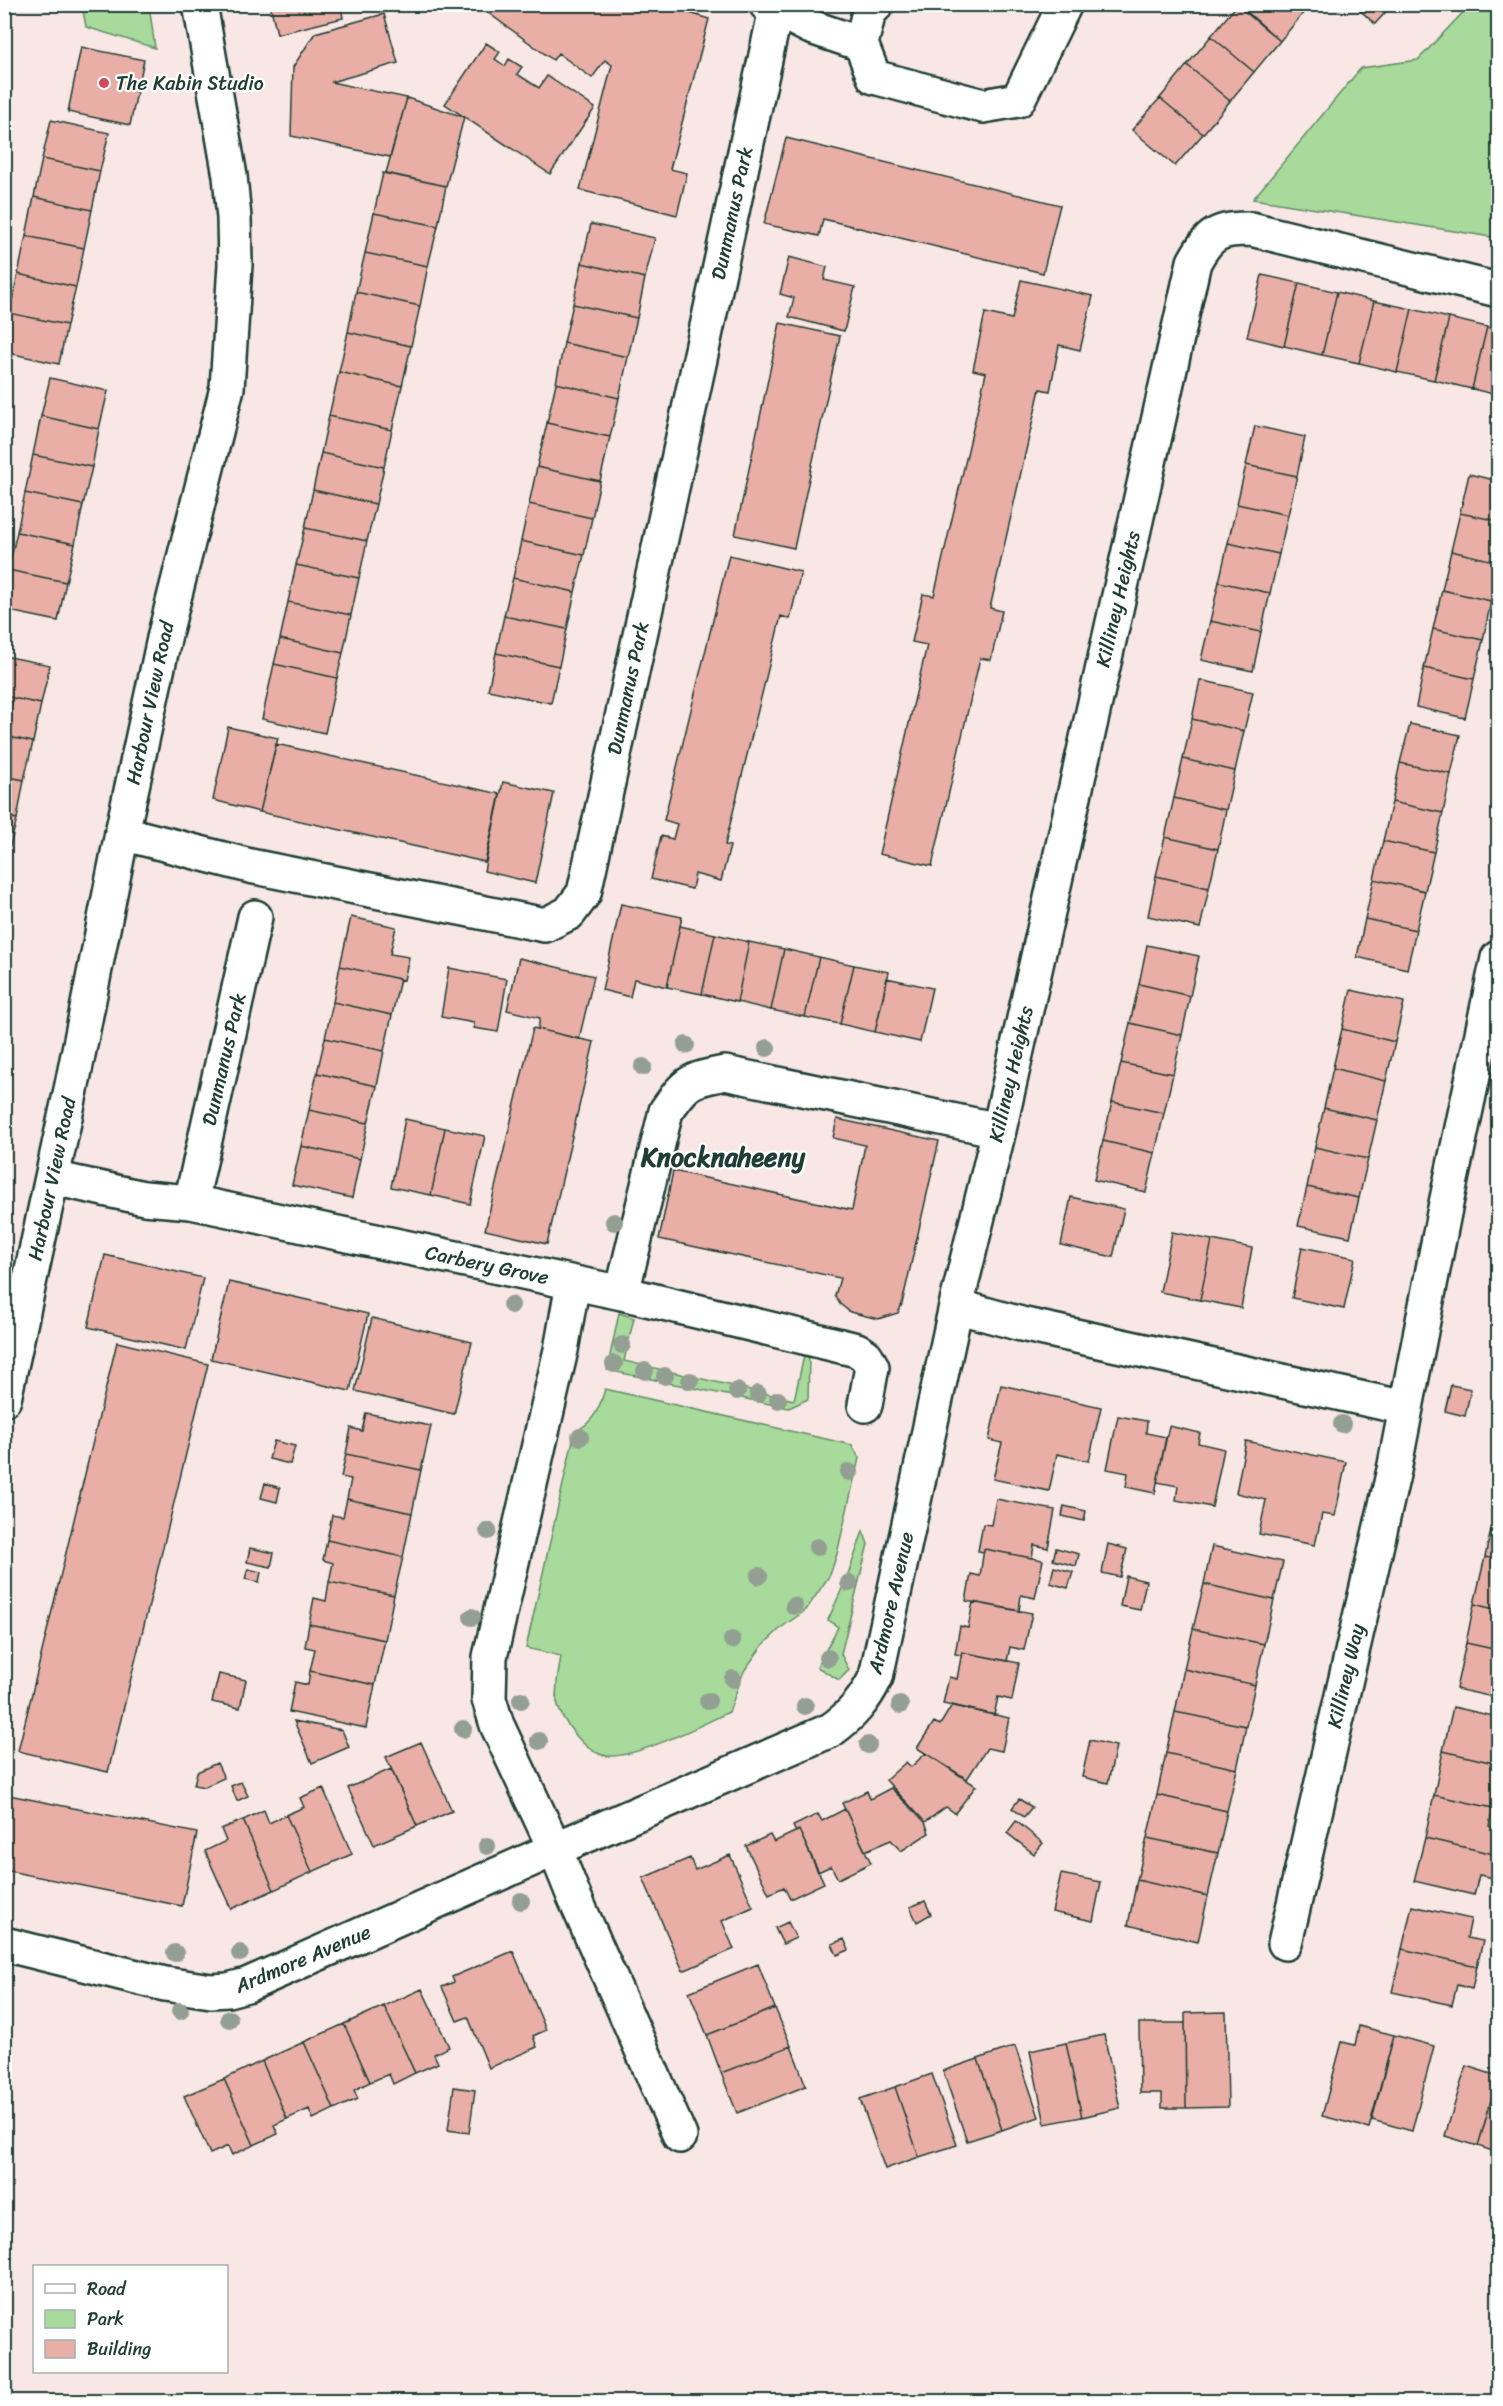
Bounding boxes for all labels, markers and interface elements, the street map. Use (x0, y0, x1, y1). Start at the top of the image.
place label: The Kabin Studio (116, 66, 264, 101)
marker: The Kabin Studio (97, 76, 111, 90)
street label: Dunmanus Park (701, 143, 763, 283)
street label: Killiney Heights (1085, 526, 1151, 671)
street label: Harbour View Road (116, 616, 185, 788)
street label: Dunmanus Park (597, 618, 659, 758)
street label: Dunmanus Park (192, 989, 256, 1129)
street label: Killiney Heights (978, 1001, 1044, 1146)
street label: Harbour View Road (18, 1092, 87, 1264)
district label: Knocknaheeny (640, 1134, 806, 1180)
street label: Carbery Grove (422, 1235, 552, 1295)
street label: Ardmore Avenue (857, 1528, 924, 1679)
street label: Killiney Way (1317, 1620, 1375, 1732)
street label: Ardmore Avenue (229, 1915, 377, 2004)
legend (33, 2265, 228, 2373)
text: Road (87, 2273, 127, 2305)
text: Park (87, 2303, 124, 2335)
text: Building (87, 2333, 151, 2365)

